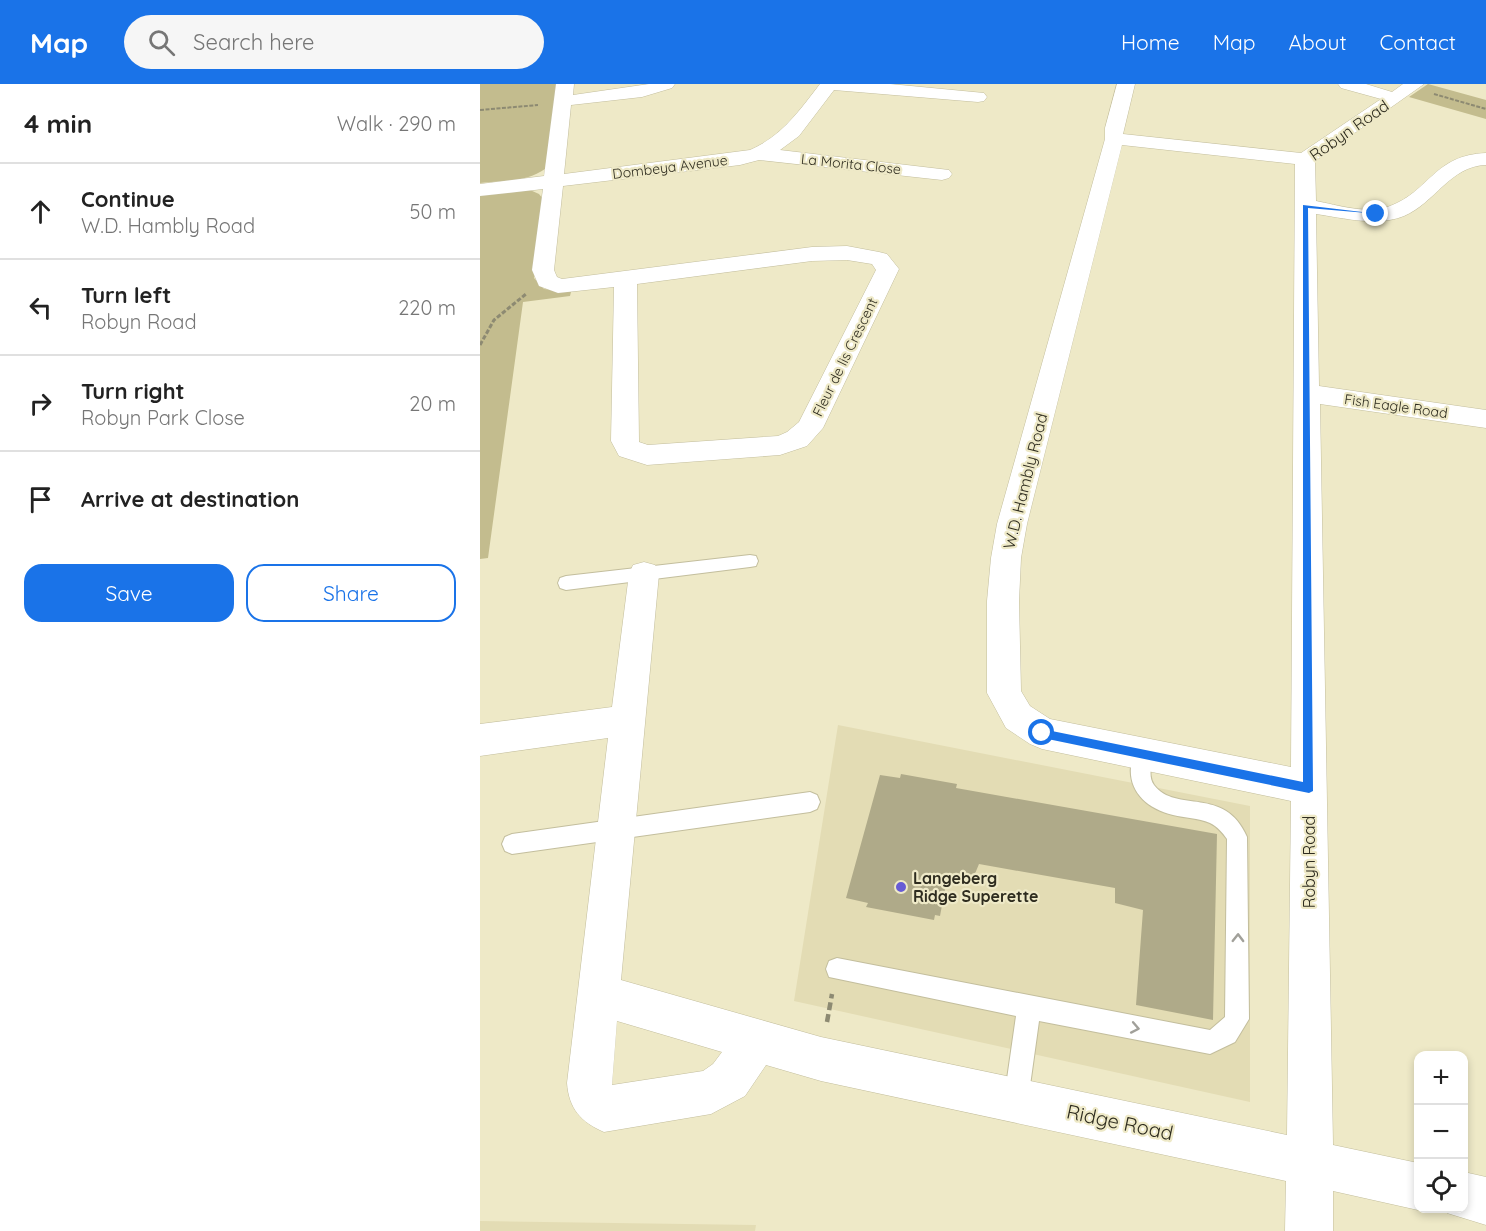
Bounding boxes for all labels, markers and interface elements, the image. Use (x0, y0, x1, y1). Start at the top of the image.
search box (124, 15, 544, 69)
text: Map (30, 25, 88, 60)
icon: search (145, 26, 178, 59)
text: Search here (193, 28, 315, 56)
text: Home (1121, 29, 1180, 55)
text: Map (1213, 29, 1256, 55)
text: About (1289, 29, 1347, 55)
text: Contact (1380, 29, 1456, 55)
street label: Robyn Road (1305, 95, 1393, 165)
text: 4 min (24, 107, 92, 140)
text: Walk · 290 m (337, 111, 456, 136)
street label: La Morita Close (800, 150, 902, 178)
street label: Dombeya Avenue (611, 151, 729, 183)
text: Continue (81, 185, 175, 213)
icon: ahead (24, 195, 57, 228)
text: 50 m (410, 199, 456, 224)
route end (1362, 200, 1388, 226)
text: W.D. Hambly Road (81, 213, 255, 238)
text: Turn left (81, 281, 171, 309)
icon: left (24, 291, 57, 324)
text: 220 m (398, 295, 456, 320)
street label: Fleur de lis Crescent (808, 295, 882, 419)
text: Robyn Road (81, 309, 197, 334)
text: Turn right (81, 377, 185, 405)
icon: right (24, 387, 57, 420)
street label: Fish Eagle Road (1343, 390, 1449, 422)
text: 20 m (409, 391, 456, 416)
text: Robyn Park Close (81, 405, 245, 430)
street label: W.D. Hambly Road (998, 411, 1052, 551)
icon: arrive (24, 483, 57, 516)
text: Arrive at destination (81, 485, 299, 513)
button: Save (24, 564, 234, 622)
button: Share (246, 564, 456, 622)
route start (1028, 719, 1054, 745)
street label: Robyn Road (1299, 816, 1319, 908)
place label: Langeberg Ridge Superette (913, 868, 1039, 906)
marker: Langeberg Ridge Superette (894, 880, 908, 894)
one-way arrow (1232, 933, 1244, 942)
one-way arrow (1130, 1021, 1140, 1034)
map controls (1414, 1051, 1468, 1213)
button: + (1414, 1051, 1468, 1105)
street label: Ridge Road (1064, 1099, 1176, 1145)
button: − (1414, 1105, 1468, 1159)
button: locate (1414, 1159, 1468, 1213)

